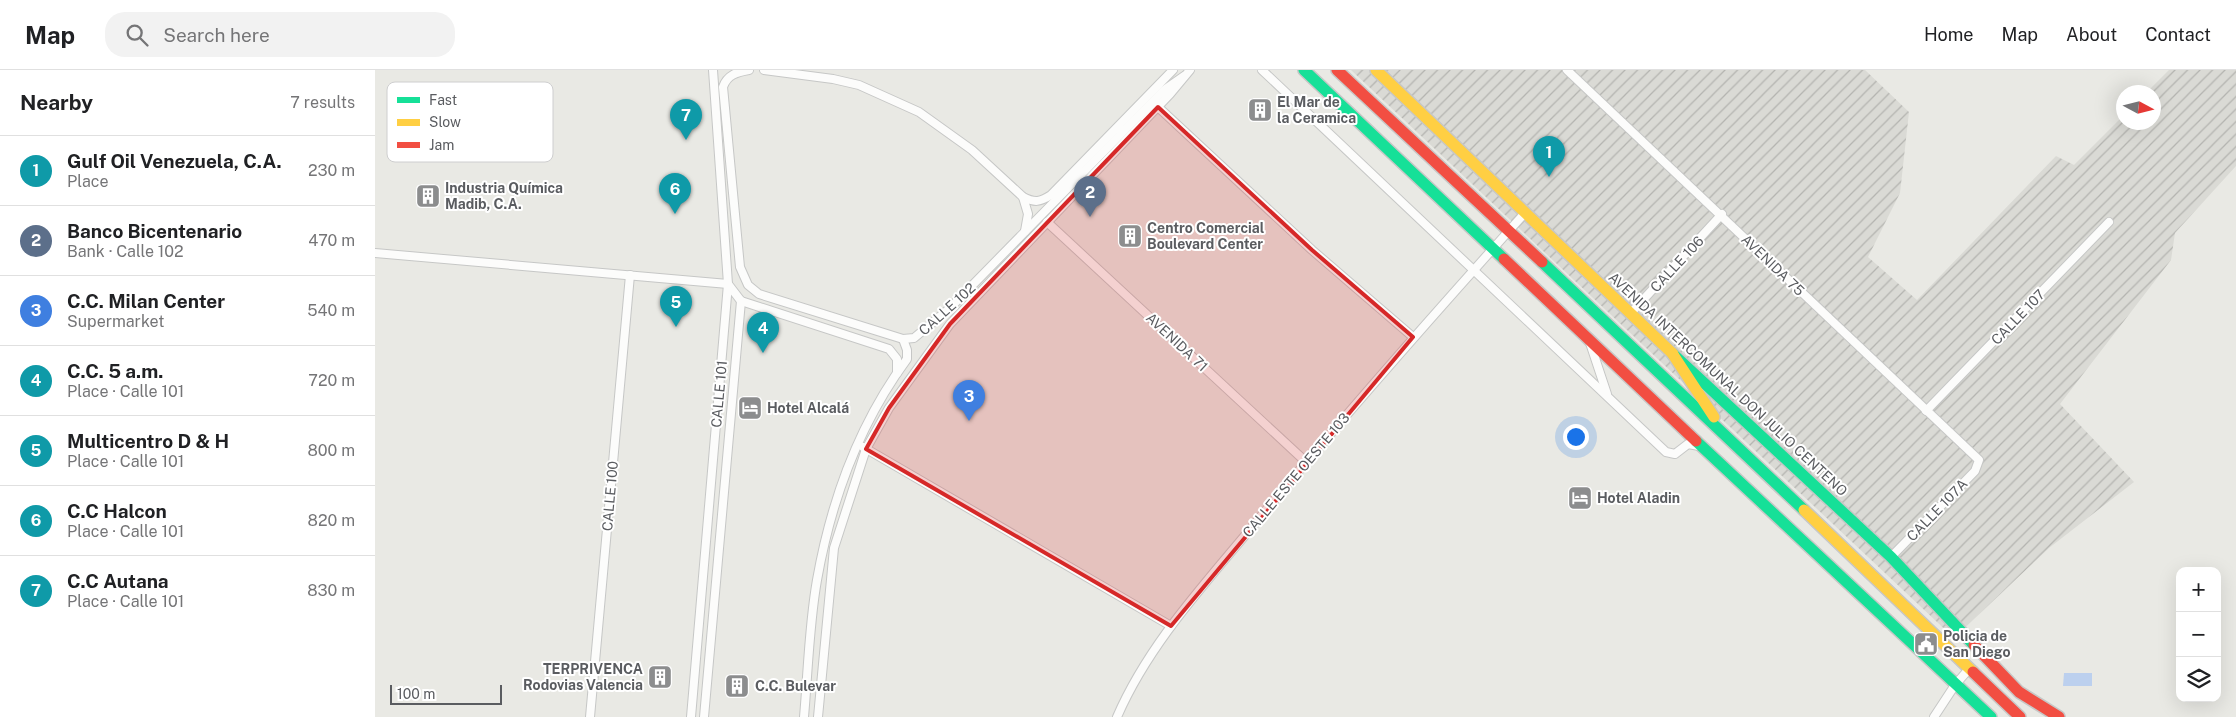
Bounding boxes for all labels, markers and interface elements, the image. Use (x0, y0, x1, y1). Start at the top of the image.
search box (105, 12, 455, 57)
text: Map (25, 21, 75, 49)
icon: search (123, 21, 151, 49)
text: Search here (163, 24, 270, 46)
text: Home (1924, 24, 1974, 45)
text: Map (2002, 24, 2038, 45)
text: About (2066, 24, 2117, 45)
text: Contact (2145, 24, 2211, 45)
legend (387, 82, 553, 162)
north arrow (2116, 85, 2161, 130)
text: Nearby (20, 90, 93, 115)
text: Fast (429, 92, 457, 108)
text: 7 results (290, 93, 355, 112)
place label: El Mar de la Ceramica (1277, 94, 1356, 126)
building icon: El Mar de la Ceramica (1247, 97, 1273, 123)
pin: 7 (670, 99, 702, 140)
text: Slow (429, 114, 461, 130)
pin: 1 (1533, 136, 1565, 177)
text: Jam (429, 137, 454, 153)
text: Gulf Oil Venezuela, C.A. (67, 150, 282, 172)
text: 1 (33, 161, 39, 180)
text: 230 m (308, 161, 355, 180)
text: Place (67, 172, 109, 191)
pin: 6 (659, 173, 691, 214)
pin: 2 (1074, 176, 1106, 217)
place label: Industria Química Madib, C.A. (445, 180, 563, 212)
building icon: Industria Química Madib, C.A. (415, 183, 441, 209)
text: Banco Bicentenario (67, 220, 242, 242)
place label: Centro Comercial Boulevard Center (1147, 220, 1265, 252)
building icon: Centro Comercial Boulevard Center (1117, 223, 1143, 249)
text: 2 (31, 231, 41, 250)
text: 470 m (308, 231, 355, 250)
street label: AVENIDA 75 (1738, 231, 1808, 299)
street label: CALLE 106 (1647, 233, 1707, 295)
text: Bank · Calle 102 (67, 242, 184, 261)
street label: AVENIDA INTERCOMUNAL DON JULIO CENTENO (1605, 269, 1851, 499)
street label: CALLE 102 (916, 280, 978, 338)
pin: 5 (660, 286, 692, 327)
street label: CALLE 107 (1988, 286, 2048, 348)
text: C.C. Milan Center (67, 290, 225, 312)
text: 3 (31, 301, 41, 320)
text: 540 m (307, 301, 355, 320)
street label: AVENIDA 71 (1143, 310, 1211, 374)
text: Supermarket (67, 312, 164, 331)
pin: 4 (747, 312, 779, 353)
text: C.C. 5 a.m. (67, 360, 163, 382)
street label: CALLE 101 (708, 360, 730, 428)
text: 4 (31, 371, 41, 390)
text: 720 m (308, 371, 355, 390)
pin: 3 (953, 380, 985, 421)
text: Place · Calle 101 (67, 382, 184, 401)
hotel icon: Hotel Alcalá (737, 395, 763, 421)
place label: Hotel Alcalá (767, 400, 849, 416)
street label: CALLE ESTE OESTE 103 (1239, 409, 1353, 540)
your location (1563, 424, 1589, 450)
text: Multicentro D & H (67, 430, 229, 452)
text: 5 (31, 441, 41, 460)
text: 800 m (308, 441, 355, 460)
text: Place · Calle 101 (67, 452, 184, 471)
street label: CALLE 100 (599, 460, 621, 532)
street label: CALLE 107A (1903, 476, 1971, 544)
hotel icon: Hotel Aladin (1567, 485, 1593, 511)
place label: Hotel Aladin (1597, 490, 1680, 506)
text: C.C Halcon (67, 500, 167, 522)
text: 6 (31, 511, 41, 530)
text: 820 m (308, 511, 355, 530)
text: Place · Calle 101 (67, 522, 184, 541)
map controls (2176, 567, 2221, 702)
button: + (2176, 567, 2221, 612)
text: C.C Autana (67, 570, 169, 592)
text: 7 (31, 581, 41, 600)
text: 830 m (307, 581, 355, 600)
text: Place · Calle 101 (67, 592, 184, 611)
button: − (2176, 612, 2221, 657)
place label: Policia de San Diego (1943, 628, 2010, 660)
public building icon: Policia de San Diego (1913, 631, 1939, 657)
button: layers (2176, 657, 2221, 702)
place label: TERPRIVENCA Rodovias Valencia (523, 661, 643, 693)
building icon: TERPRIVENCA Rodovias Valencia (647, 664, 673, 690)
building icon: C.C. Bulevar (724, 673, 750, 699)
place label: C.C. Bulevar (755, 678, 836, 694)
scale bar (390, 682, 503, 705)
text: 100 m (397, 686, 435, 702)

